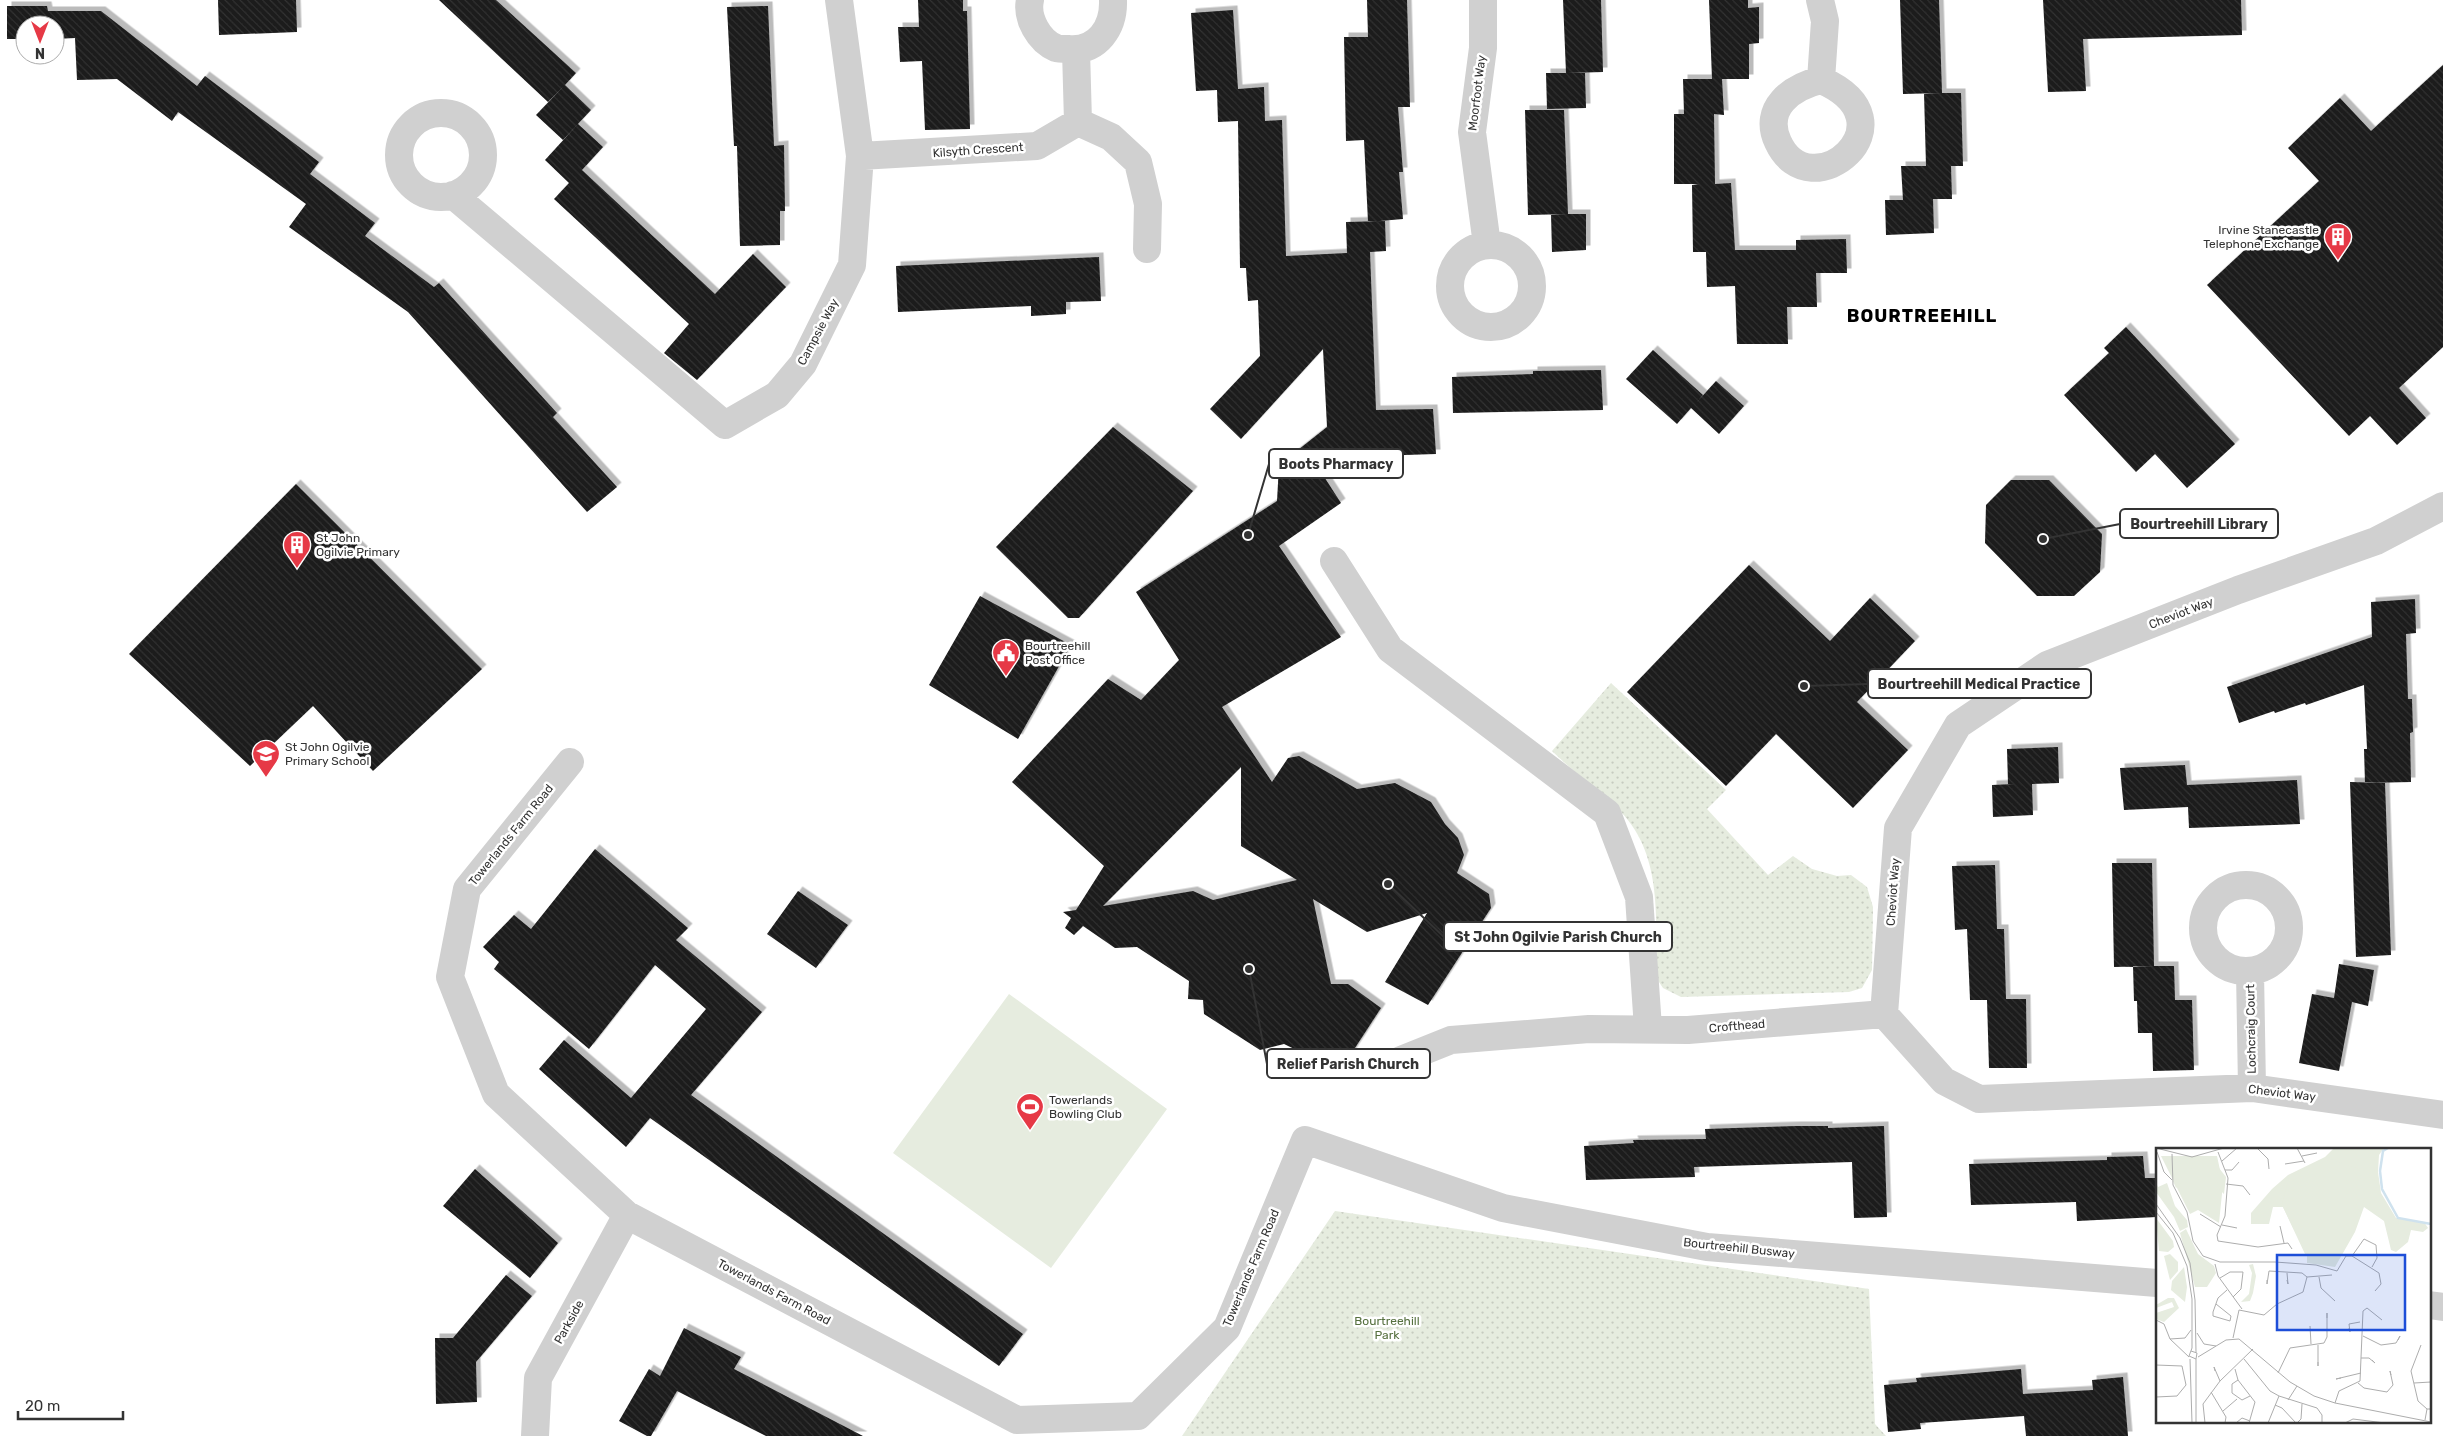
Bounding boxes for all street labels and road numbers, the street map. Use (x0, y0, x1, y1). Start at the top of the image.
street label: Moorfoot Way (1465, 54, 1489, 132)
street label: Kilsyth Crescent (932, 140, 1024, 160)
street label: Campsie Way (795, 296, 842, 368)
street label: Cheviot Way (2147, 594, 2216, 632)
street label: Towerlands Farm Road (466, 782, 556, 888)
street label: Cheviot Way (1884, 857, 1902, 926)
street label: Lochcraig Court (2243, 984, 2259, 1074)
street label: Crofthead (1708, 1017, 1766, 1035)
street label: Cheviot Way (2247, 1082, 2317, 1104)
street label: Towerlands Farm Road (1220, 1207, 1282, 1329)
street label: Bourtreehill Busway (1683, 1235, 1796, 1261)
street label: Towerlands Farm Road (715, 1256, 833, 1328)
street label: Parkside (551, 1297, 587, 1346)

